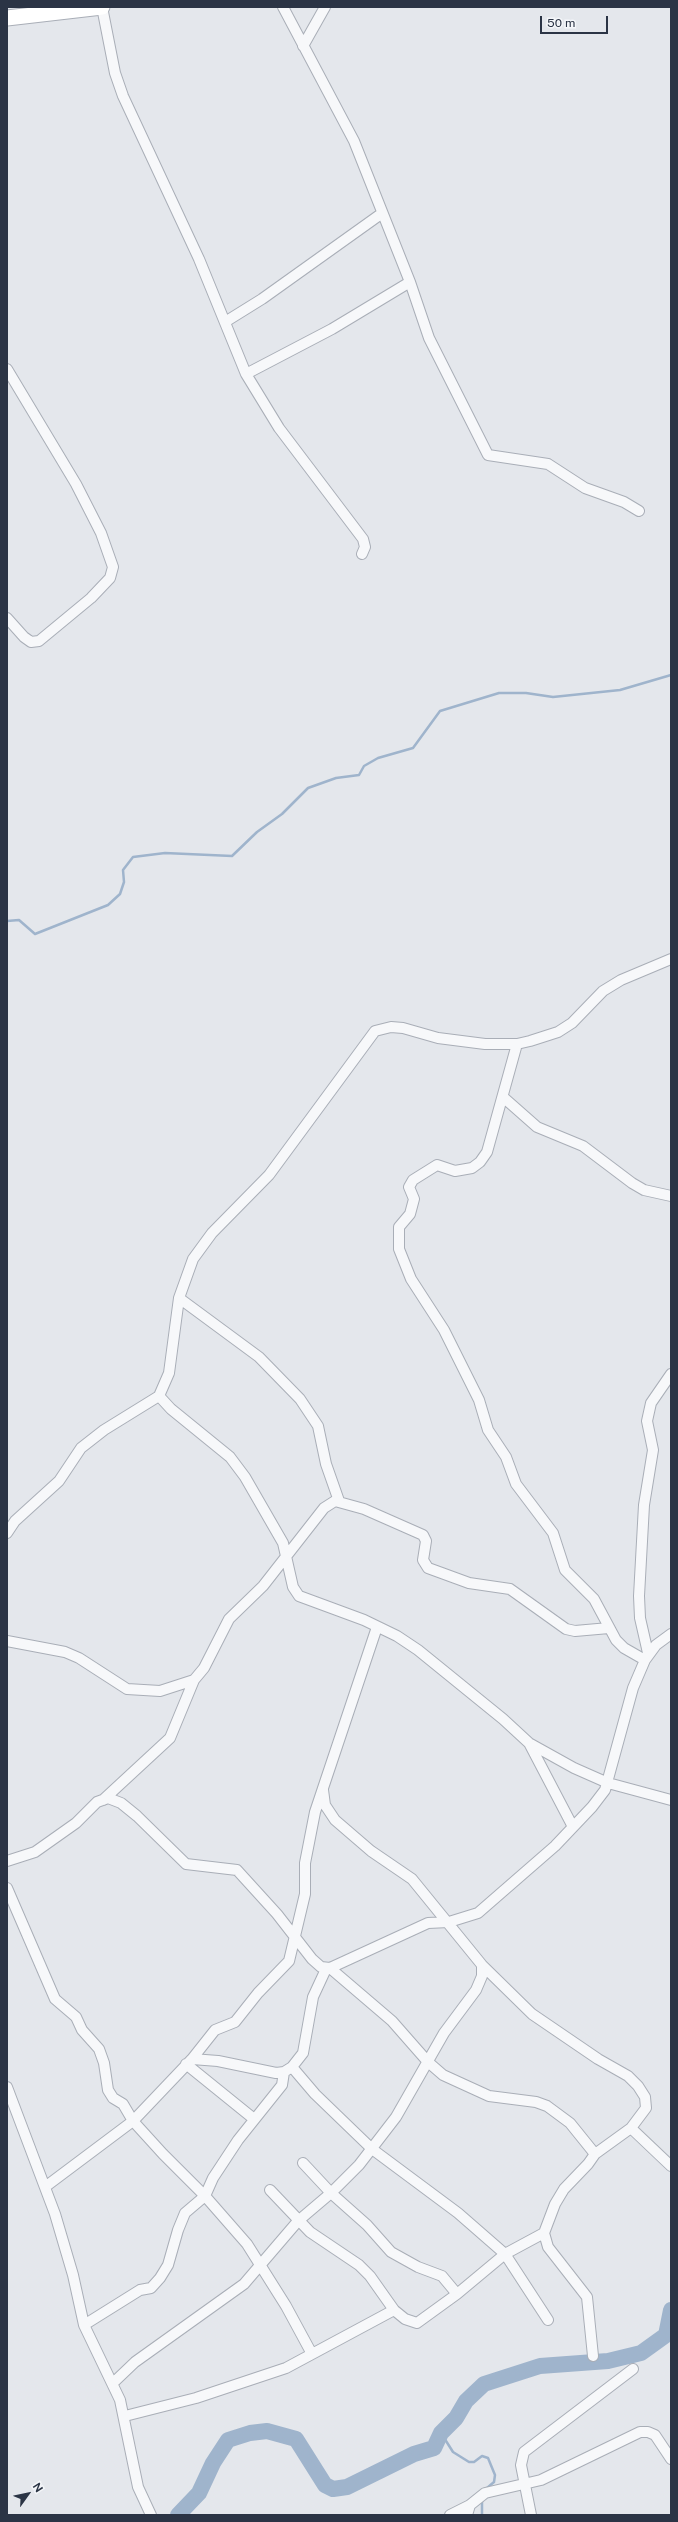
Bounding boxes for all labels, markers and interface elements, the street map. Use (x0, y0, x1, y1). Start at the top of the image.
scale bar (542, 8, 610, 34)
text: 50 m (547, 16, 575, 30)
north arrow (8, 2474, 48, 2514)
text: N (31, 2481, 45, 2494)

